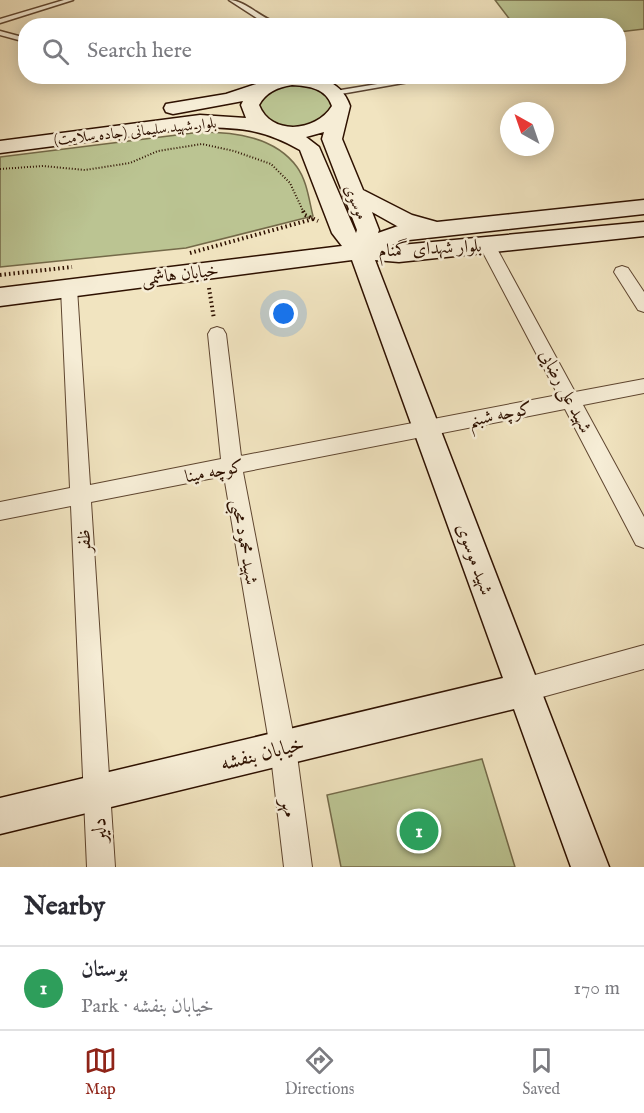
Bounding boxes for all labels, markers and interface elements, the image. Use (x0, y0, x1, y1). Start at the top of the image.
search box (18, 18, 626, 84)
icon: search (39, 35, 72, 68)
text: Search here (87, 37, 192, 65)
north arrow (500, 102, 554, 156)
street label: بلوار شهید سلیمانی (جاده سلامت) (53, 113, 218, 149)
street label: موسوی (340, 182, 371, 223)
street label: بلوار شهدای گمنام (378, 234, 483, 267)
street label: خیابان هاشمی (140, 259, 220, 292)
your location (269, 299, 298, 328)
street label: شهید علی رضایی (533, 346, 596, 437)
street label: کوچه شبنم (466, 398, 535, 438)
street label: کوچه مینا (183, 455, 246, 489)
street label: شهید محمود محبی (223, 498, 262, 587)
street label: شهید موسوی (450, 520, 497, 599)
street label: ظفر (73, 529, 98, 555)
street label: خیابان بنفشه (218, 731, 307, 778)
street label: مهر (274, 795, 303, 819)
pin: 1 (400, 808, 438, 854)
street label: دلیر (86, 817, 115, 845)
text: Nearby (24, 890, 105, 923)
text: بوستان (81, 956, 128, 984)
text: 1 (40, 976, 47, 1001)
text: 170 m (574, 976, 620, 1001)
text: Park · خیابان بنفشه (81, 994, 214, 1019)
tab: Map (84, 1044, 117, 1100)
tab: Directions (285, 1044, 354, 1100)
tab: Saved (522, 1044, 560, 1100)

